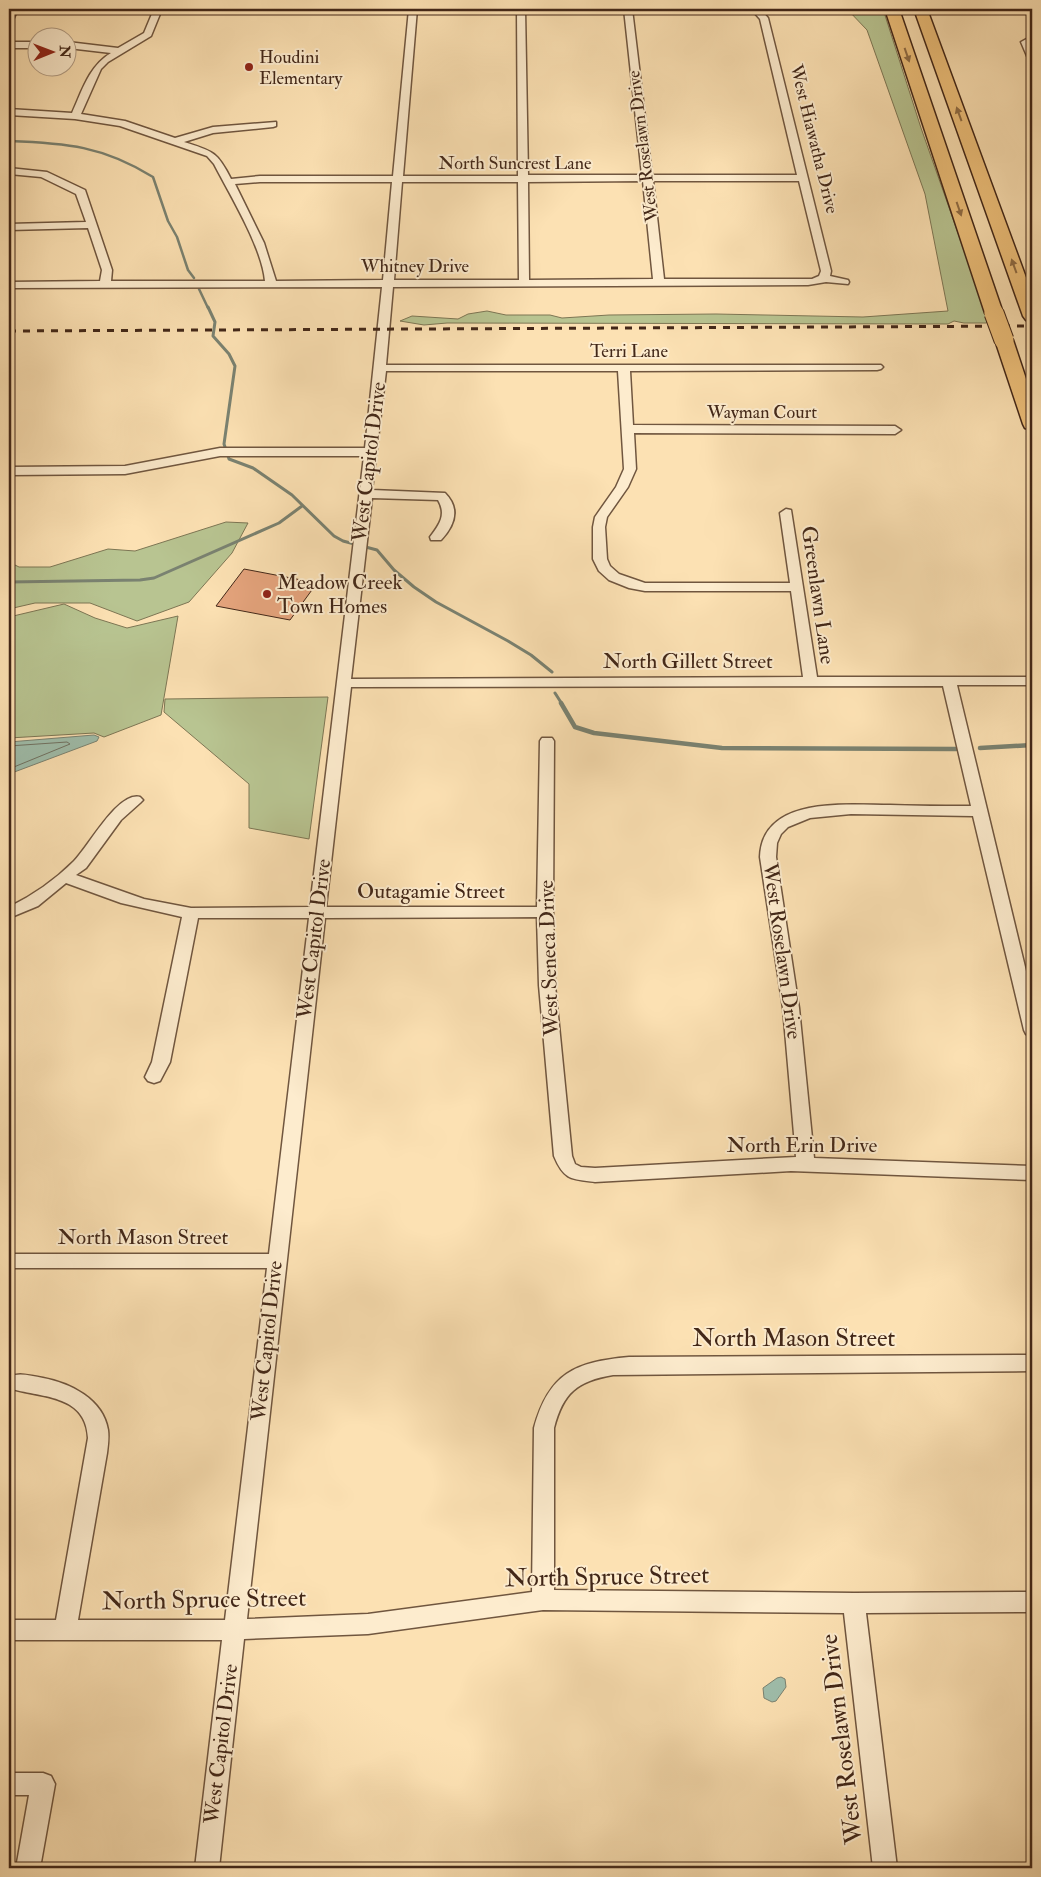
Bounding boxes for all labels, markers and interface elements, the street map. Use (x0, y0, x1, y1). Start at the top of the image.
north arrow (28, 28, 78, 78)
text: N (56, 44, 73, 59)
place label: Houdini Elementary (259, 46, 344, 90)
one-way arrow (904, 48, 912, 63)
marker: Houdini Elementary (243, 61, 255, 73)
street label: West Hiawatha Drive (784, 61, 844, 216)
street label: West Roselawn Drive (622, 69, 664, 224)
one-way arrow (955, 106, 963, 121)
street label: North Suncrest Lane (438, 152, 592, 175)
one-way arrow (956, 202, 964, 217)
street label: Whitney Drive (360, 255, 470, 278)
one-way arrow (1010, 259, 1017, 274)
street label: Terri Lane (590, 340, 668, 363)
street label: West Capitol Drive (346, 380, 392, 545)
street label: Wayman Court (706, 401, 817, 424)
street label: Greenlawn Lane (795, 524, 841, 666)
place label: Meadow Creek Town Homes (277, 569, 403, 620)
marker: Meadow Creek Town Homes (261, 588, 273, 600)
street label: North Gillett Street (603, 648, 773, 675)
street label: West Capitol Drive (291, 857, 337, 1022)
street label: West Roselawn Drive (756, 860, 808, 1041)
street label: Outagamie Street (357, 878, 505, 905)
street label: West Seneca Drive (533, 879, 565, 1038)
street label: North Erin Drive (727, 1132, 877, 1159)
street label: North Mason Street (58, 1224, 228, 1251)
street label: West Capitol Drive (245, 1259, 289, 1424)
street label: North Mason Street (693, 1323, 895, 1354)
street label: North Spruce Street (505, 1560, 709, 1594)
street label: North Spruce Street (102, 1583, 306, 1617)
street label: West Roselawn Drive (814, 1632, 870, 1847)
street label: West Capitol Drive (198, 1662, 244, 1827)

